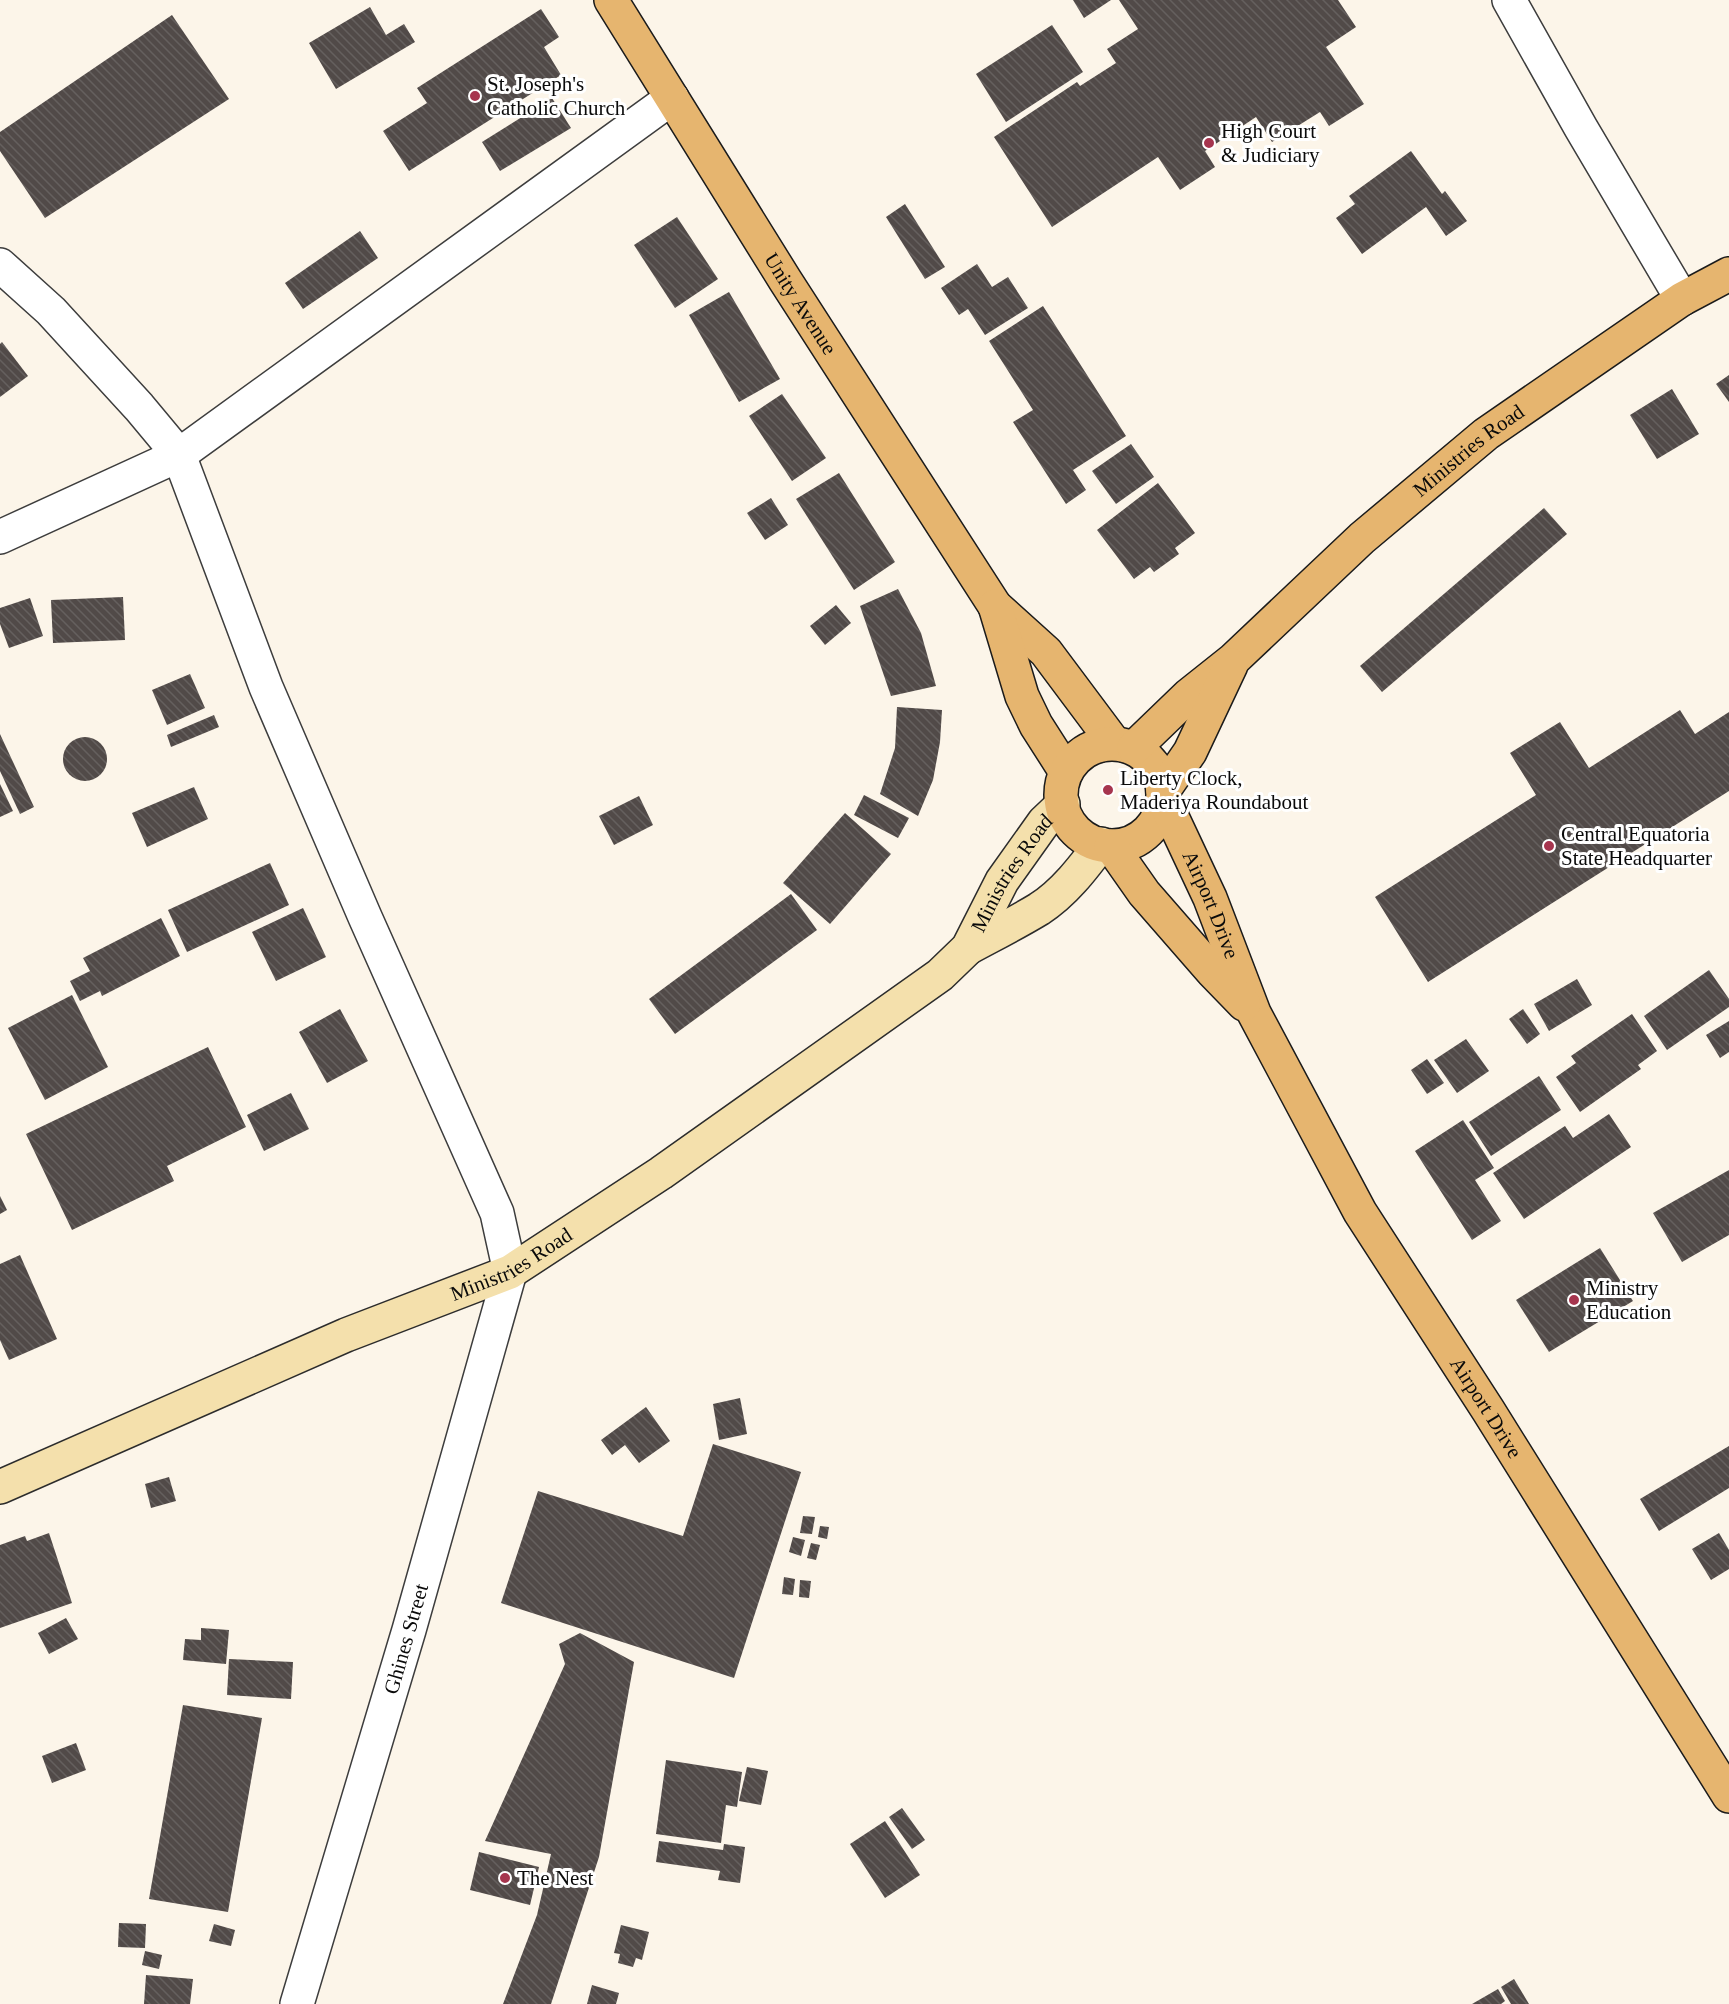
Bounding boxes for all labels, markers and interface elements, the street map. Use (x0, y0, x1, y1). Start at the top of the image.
place label: St. Joseph's Catholic Church (487, 72, 626, 120)
marker: St. Joseph's Catholic Church (468, 89, 482, 103)
place label: High Court & Judiciary (1221, 119, 1320, 167)
marker: High Court & Judiciary (1202, 136, 1216, 150)
street label: Unity Avenue (759, 249, 842, 359)
street label: Ministries Road (1408, 399, 1529, 502)
place label: Liberty Clock, Maderiya Roundabout (1120, 766, 1309, 814)
marker: Liberty Clock, Maderiya Roundabout (1101, 783, 1115, 797)
street label: Ministries Road (966, 808, 1057, 936)
place label: Central Equatoria State Headquarter (1561, 822, 1712, 870)
marker: Central Equatoria State Headquarter (1542, 839, 1556, 853)
street label: Airport Drive (1177, 847, 1244, 962)
street label: Ministries Road (447, 1222, 577, 1306)
place label: Ministry Education (1586, 1276, 1672, 1324)
marker: Ministry Education (1567, 1293, 1581, 1307)
street label: Airport Drive (1445, 1353, 1527, 1463)
street label: Ghines Street (379, 1581, 433, 1697)
place label: The Nest (517, 1866, 594, 1890)
marker: The Nest (498, 1871, 512, 1885)

